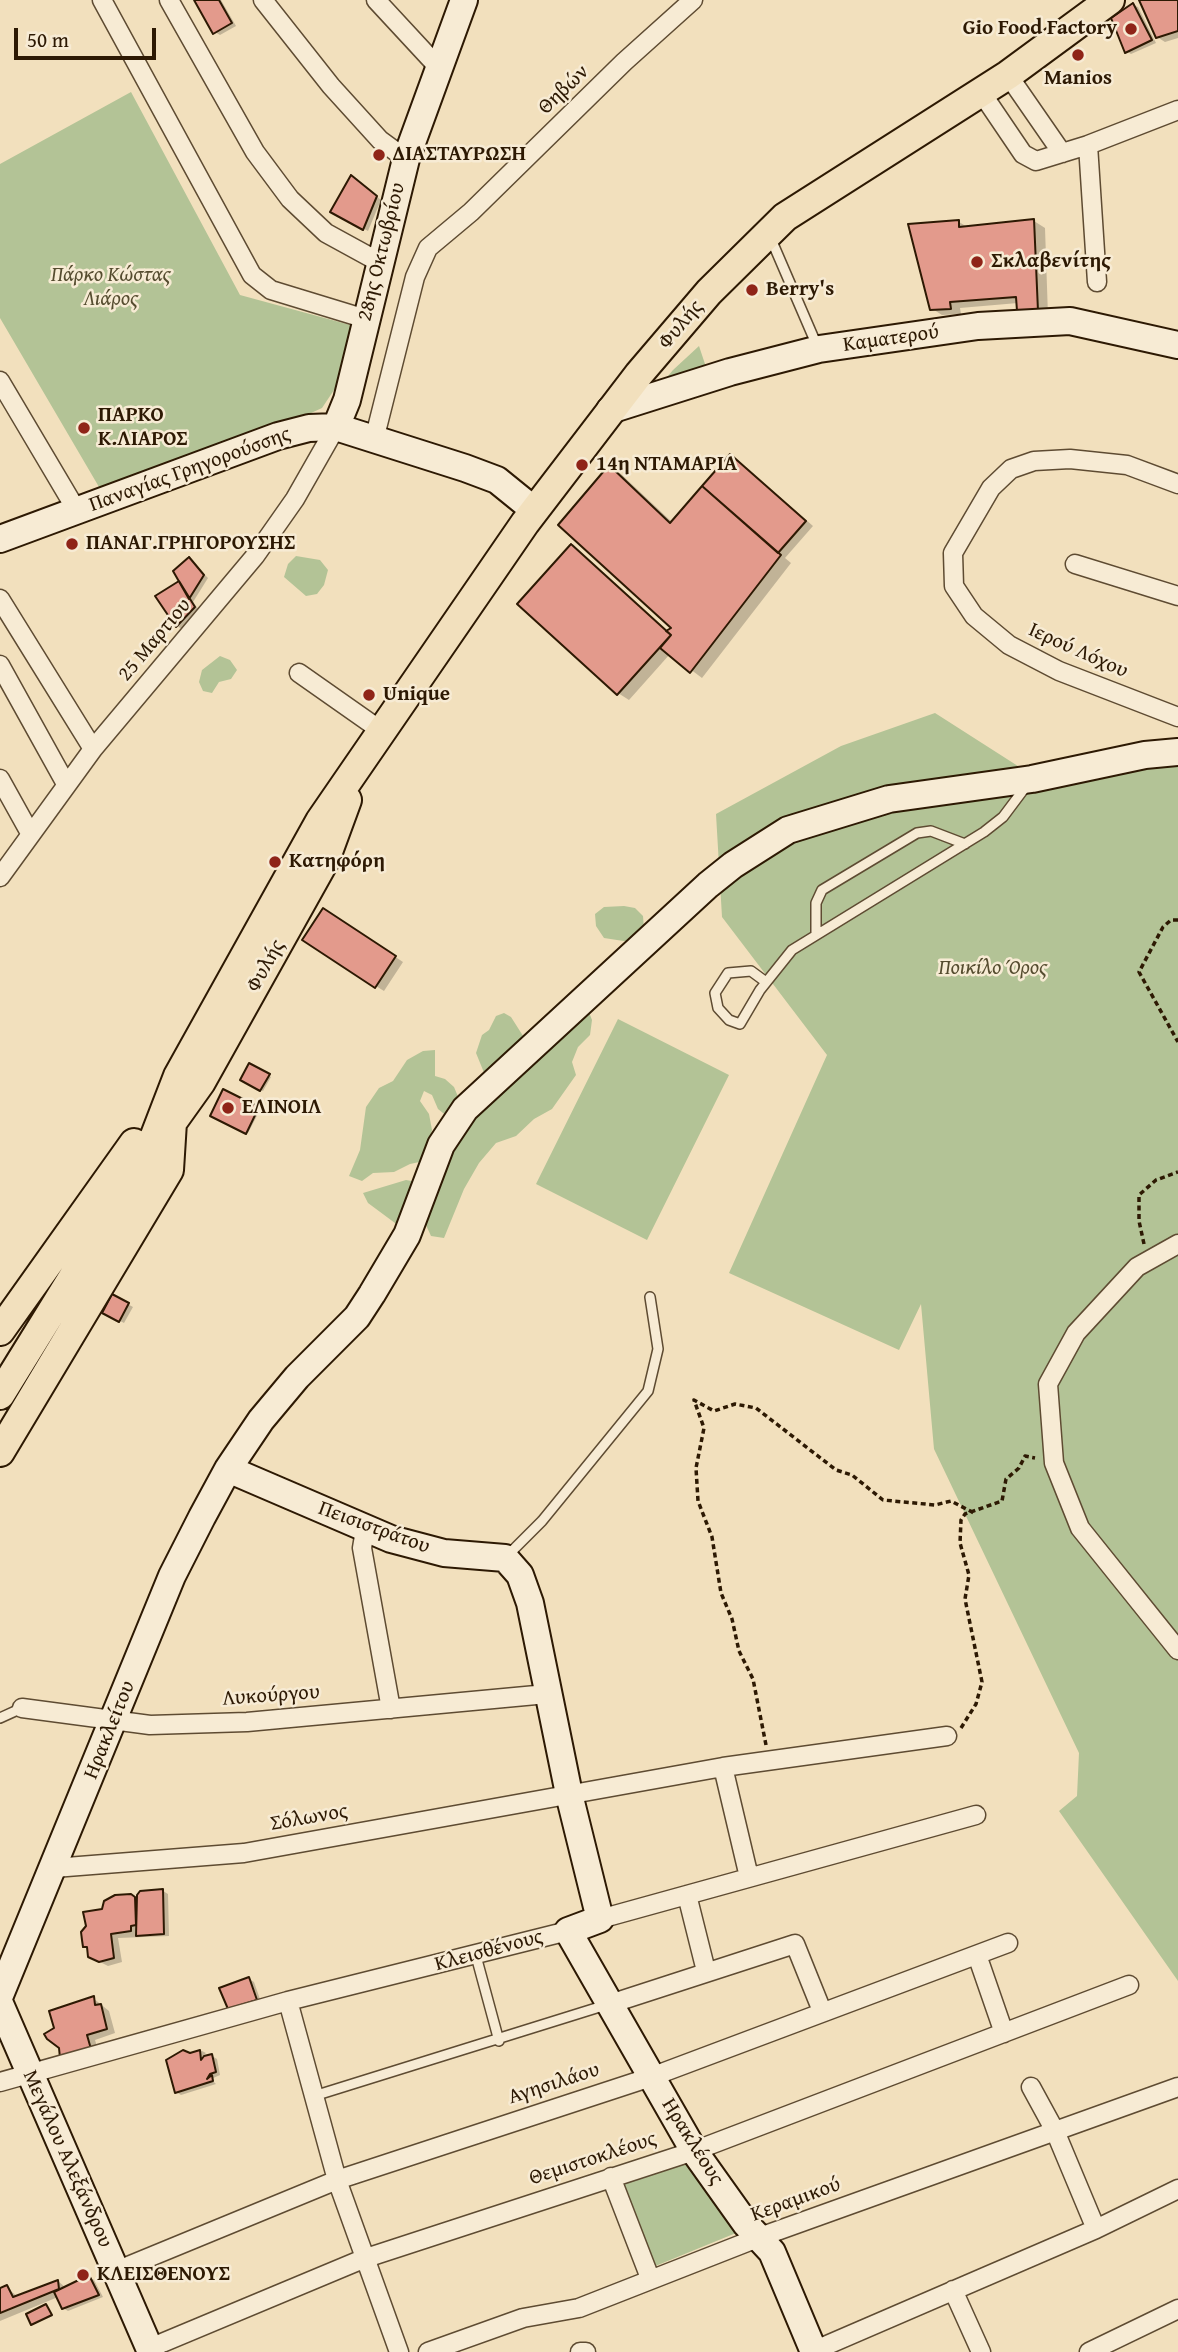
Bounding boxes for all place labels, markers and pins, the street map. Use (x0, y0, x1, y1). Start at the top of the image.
place label: Gio Food Factory (963, 16, 1117, 42)
marker: Gio Food Factory (1123, 21, 1139, 37)
marker: Manios (1070, 47, 1086, 63)
place label: Manios (1044, 66, 1112, 92)
place label: ΔΙΑΣΤΑΥΡΩΣΗ (393, 142, 526, 168)
marker: ΔΙΑΣΤΑΥΡΩΣΗ (371, 147, 387, 163)
place label: Σκλαβενίτης (991, 249, 1111, 275)
marker: Σκλαβενίτης (969, 254, 985, 270)
place label: Berry's (766, 277, 834, 303)
marker: Berry's (744, 282, 760, 298)
place label: ΠΑΡΚΟ Κ.ΛΙΑΡΟΣ (98, 403, 188, 453)
marker: ΠΑΡΚΟ Κ.ΛΙΑΡΟΣ (76, 420, 92, 436)
place label: 14η ΝΤΑΜΑΡΙΑ (596, 452, 737, 478)
marker: 14η ΝΤΑΜΑΡΙΑ (574, 457, 590, 473)
place label: ΠΑΝΑΓ.ΓΡΗΓΟΡΟΥΣΗΣ (86, 531, 295, 557)
marker: ΠΑΝΑΓ.ΓΡΗΓΟΡΟΥΣΗΣ (64, 536, 80, 552)
place label: Unique (383, 682, 450, 708)
marker: Unique (361, 687, 377, 703)
place label: Κατηφόρη (289, 849, 385, 875)
marker: Κατηφόρη (267, 854, 283, 870)
place label: ΕΛΙΝΟΙΛ (242, 1095, 321, 1121)
marker: ΕΛΙΝΟΙΛ (220, 1100, 236, 1116)
place label: ΚΛΕΙΣΘΕΝΟΥΣ (97, 2262, 230, 2288)
marker: ΚΛΕΙΣΘΕΝΟΥΣ (75, 2267, 91, 2283)

